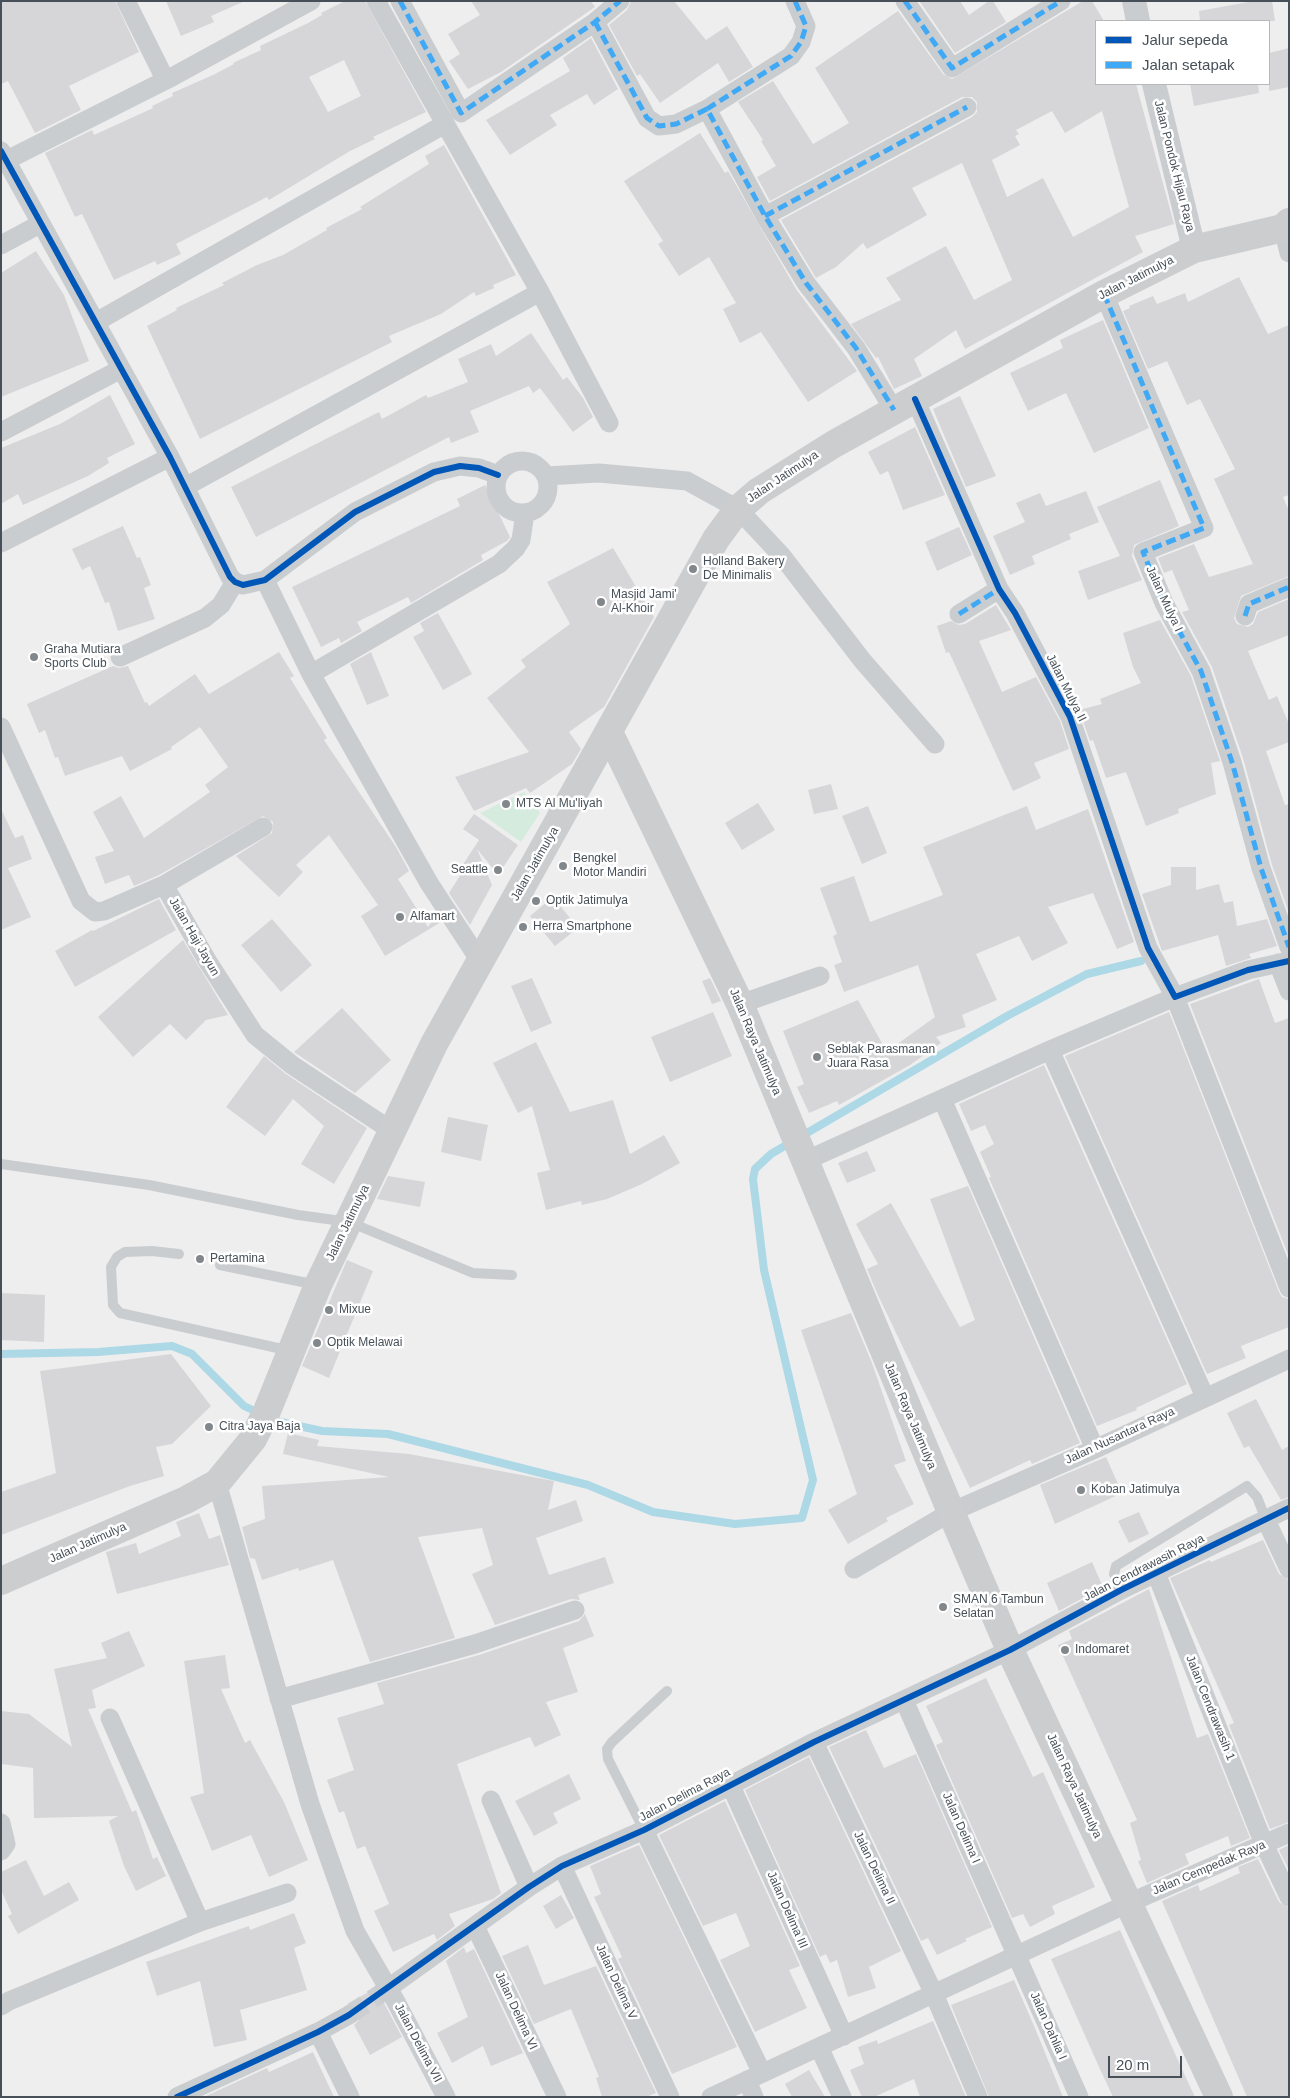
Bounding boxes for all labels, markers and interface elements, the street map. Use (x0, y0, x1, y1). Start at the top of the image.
legend (1095, 20, 1270, 85)
text: Jalur sepeda (1142, 31, 1228, 48)
text: Jalan setapak (1142, 56, 1235, 73)
street label: Jalan Pondok Hijau Raya (1151, 99, 1197, 233)
street label: Jalan Jatimulya (1096, 253, 1176, 303)
street label: Jalan Jatimulya (745, 448, 821, 506)
place label: Holland Bakery De Minimalis (703, 555, 784, 583)
marker: Holland Bakery De Minimalis (687, 563, 699, 575)
street label: Jalan Mulya I (1143, 564, 1185, 634)
place label: Masjid Jami' Al-Khoir (611, 588, 677, 616)
marker: Masjid Jami' Al-Khoir (595, 596, 607, 608)
place label: Graha Mutiara Sports Club (44, 643, 121, 671)
marker: Graha Mutiara Sports Club (28, 651, 40, 663)
street label: Jalan Mulya II (1043, 652, 1089, 724)
place label: MTS Al Mu'liyah (516, 797, 602, 811)
marker: MTS Al Mu'liyah (500, 798, 512, 810)
street label: Jalan Jatimulya (508, 825, 562, 903)
place label: Bengkel Motor Mandiri (573, 852, 646, 880)
marker: Bengkel Motor Mandiri (557, 860, 569, 872)
place label: Seattle (451, 863, 488, 877)
marker: Seattle (492, 864, 504, 876)
place label: Optik Jatimulya (546, 894, 628, 908)
street label: Jalan Haji Jayun (166, 895, 222, 979)
marker: Optik Jatimulya (530, 895, 542, 907)
place label: Alfamart (410, 910, 455, 924)
marker: Alfamart (394, 911, 406, 923)
place label: Herra Smartphone (533, 920, 632, 934)
marker: Herra Smartphone (517, 921, 529, 933)
street label: Jalan Raya Jatimulya (726, 987, 784, 1097)
place label: Seblak Parasmanan Juara Rasa (827, 1043, 935, 1071)
marker: Seblak Parasmanan Juara Rasa (811, 1051, 823, 1063)
street label: Jalan Jatimulya (323, 1183, 373, 1263)
place label: Pertamina (210, 1252, 265, 1266)
marker: Pertamina (194, 1253, 206, 1265)
place label: Mixue (339, 1303, 371, 1317)
marker: Mixue (323, 1304, 335, 1316)
place label: Optik Melawai (327, 1336, 402, 1350)
marker: Optik Melawai (311, 1337, 323, 1349)
street label: Jalan Raya Jatimulya (881, 1361, 939, 1471)
street label: Jalan Nusantara Raya (1063, 1404, 1177, 1468)
place label: Citra Jaya Baja (219, 1420, 300, 1434)
marker: Citra Jaya Baja (203, 1421, 215, 1433)
place label: Koban Jatimulya (1091, 1483, 1180, 1497)
marker: Koban Jatimulya (1075, 1484, 1087, 1496)
street label: Jalan Jatimulya (47, 1520, 129, 1566)
street label: Jalan Cendrawasih Raya (1081, 1531, 1207, 1605)
place label: SMAN 6 Tambun Selatan (953, 1593, 1044, 1621)
marker: SMAN 6 Tambun Selatan (937, 1601, 949, 1613)
place label: Indomaret (1075, 1643, 1129, 1657)
marker: Indomaret (1059, 1644, 1071, 1656)
street label: Jalan Cendrawasih 1 (1182, 1653, 1238, 1763)
street label: Jalan Raya Jatimulya (1043, 1731, 1105, 1841)
street label: Jalan Delima Raya (637, 1765, 733, 1825)
street label: Jalan Delima I (939, 1790, 983, 1866)
street label: Jalan Delima II (850, 1829, 898, 1907)
street label: Jalan Cempedak Raya (1150, 1838, 1268, 1898)
street label: Jalan Delima III (764, 1869, 810, 1951)
street label: Jalan Delima V (592, 1942, 640, 2022)
street label: Jalan Delima VI (492, 1970, 540, 2052)
street label: Jalan Dahlia I (1027, 1990, 1069, 2062)
street label: Jalan Delima VII (391, 2001, 445, 2085)
scale bar (1110, 2046, 1184, 2078)
text: 20 m (1116, 2056, 1149, 2073)

